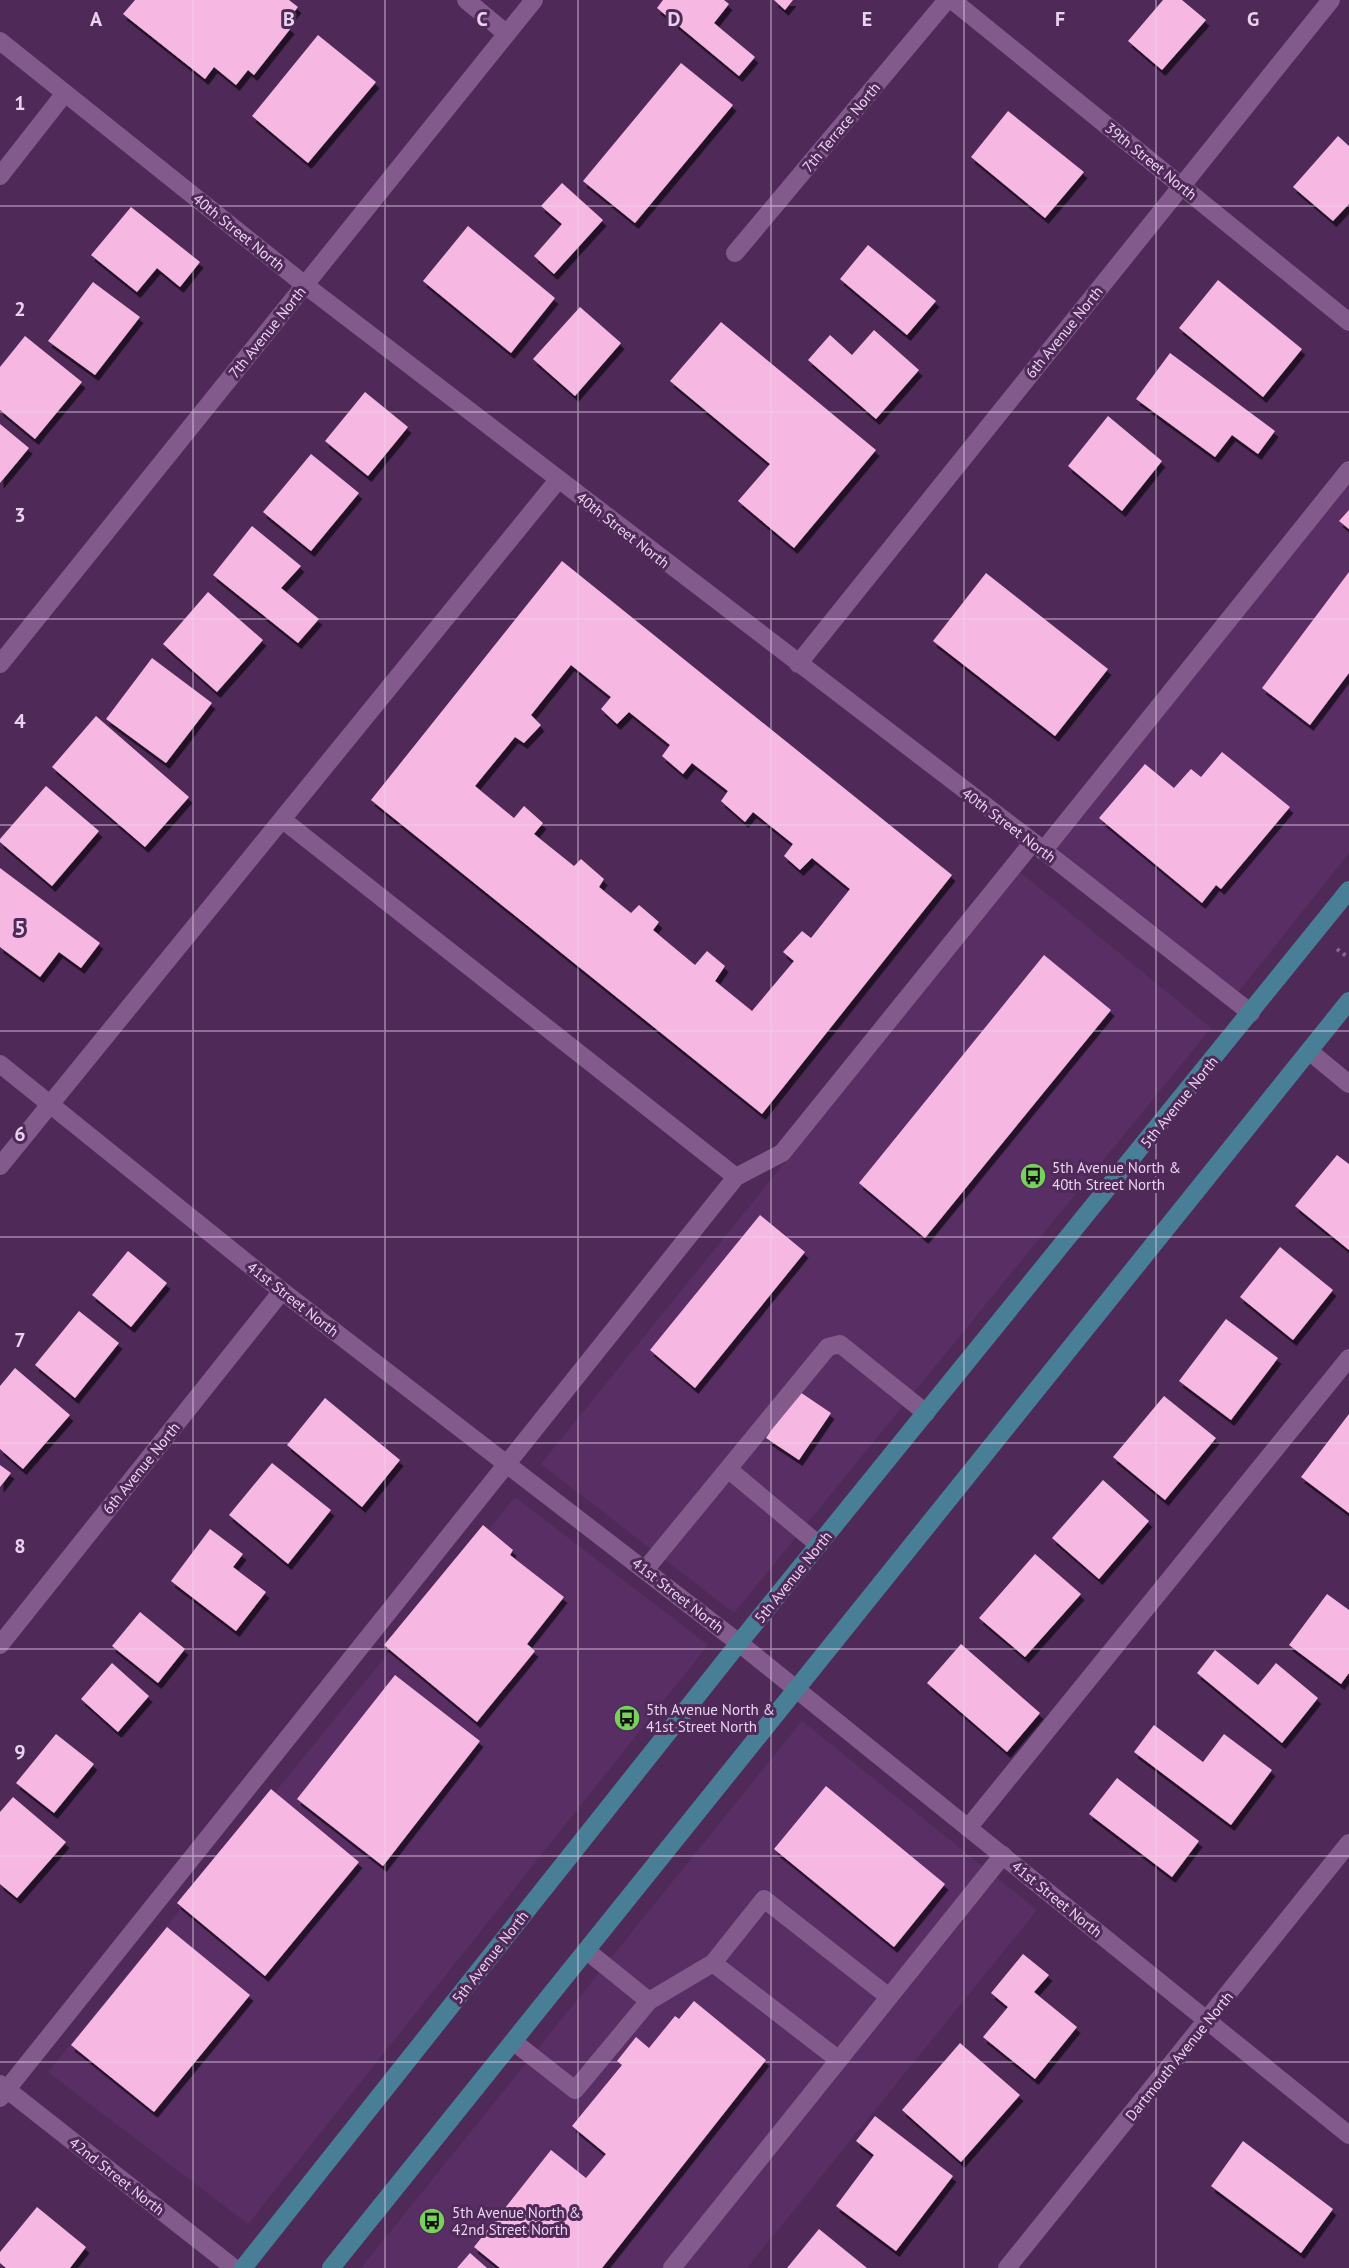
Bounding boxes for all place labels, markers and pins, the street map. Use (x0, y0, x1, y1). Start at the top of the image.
place label: 5th Avenue North & 40th Street North (1052, 1158, 1181, 1194)
bus stop icon: 5th Avenue North & 40th Street North (1018, 1161, 1048, 1191)
place label: 5th Avenue North & 41st Street North (646, 1700, 775, 1736)
bus stop icon: 5th Avenue North & 41st Street North (612, 1703, 642, 1733)
place label: 5th Avenue North & 42nd Street North (452, 2203, 581, 2239)
bus stop icon: 5th Avenue North & 42nd Street North (417, 2206, 447, 2236)

